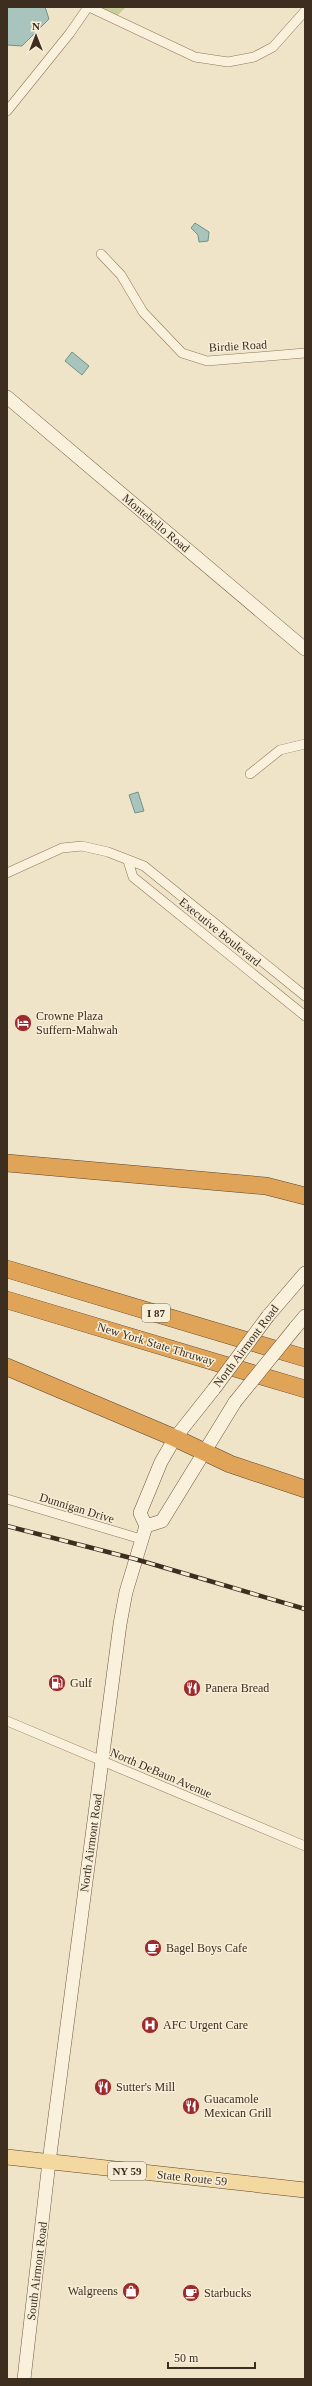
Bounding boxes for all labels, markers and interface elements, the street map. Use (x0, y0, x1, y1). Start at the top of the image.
north arrow (16, 16, 56, 56)
text: N (32, 20, 40, 32)
street label: Birdie Road (209, 337, 267, 355)
street label: Montebello Road (119, 491, 193, 555)
street label: Executive Boulevard (176, 895, 264, 969)
place label: Crowne Plaza Suffern-Mahwah (36, 1009, 118, 1037)
hotel icon: Crowne Plaza Suffern-Mahwah (13, 1013, 33, 1033)
street label: North Airmont Road (211, 1302, 281, 1390)
road number: I 87 (142, 1304, 170, 1322)
street label: New York State Thruway (96, 1320, 216, 1368)
street label: Dunnigan Drive (38, 1490, 116, 1526)
fuel station icon: Gulf (47, 1673, 67, 1693)
place label: Gulf (70, 1676, 92, 1690)
restaurant icon: Panera Bread (182, 1678, 202, 1698)
place label: Panera Bread (205, 1681, 269, 1695)
street label: North DeBaun Avenue (108, 1745, 214, 1801)
street label: North Airmont Road (77, 1793, 105, 1893)
cafe icon: Bagel Boys Cafe (143, 1938, 163, 1958)
place label: Bagel Boys Cafe (166, 1941, 247, 1955)
hospital icon: AFC Urgent Care (140, 2015, 160, 2035)
place label: AFC Urgent Care (163, 2018, 248, 2032)
restaurant icon: Sutter's Mill (93, 2077, 113, 2097)
place label: Sutter's Mill (116, 2080, 176, 2094)
place label: Guacamole Mexican Grill (204, 2092, 272, 2120)
restaurant icon: Guacamole Mexican Grill (181, 2096, 201, 2116)
road number: NY 59 (108, 2162, 146, 2180)
street label: State Route 59 (156, 2167, 228, 2189)
street label: South Airmont Road (24, 2221, 50, 2321)
shop icon: Walgreens (121, 2281, 141, 2301)
cafe icon: Starbucks (181, 2283, 201, 2303)
place label: Walgreens (68, 2284, 118, 2298)
place label: Starbucks (204, 2286, 252, 2300)
scale bar (168, 2344, 255, 2370)
text: 50 m (174, 2351, 199, 2365)

